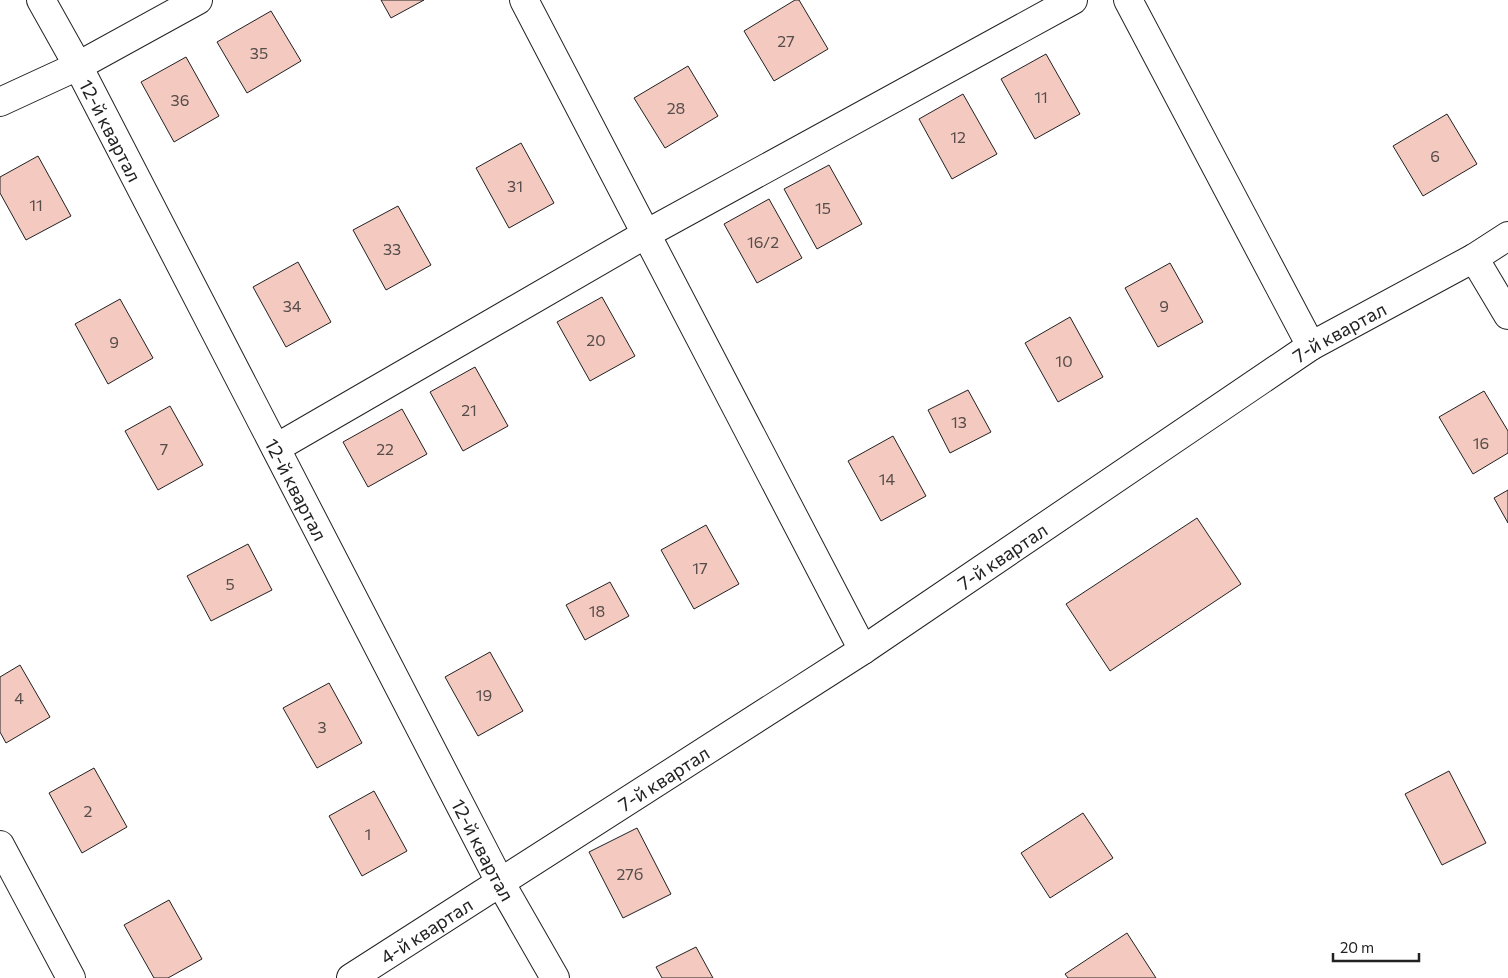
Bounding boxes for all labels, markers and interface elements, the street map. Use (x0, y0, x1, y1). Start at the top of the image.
house number: 27 (777, 31, 795, 50)
house number: 35 (250, 43, 268, 62)
street label: 12-й квартал (75, 75, 147, 185)
house number: 11 (1034, 87, 1048, 106)
house number: 36 (171, 90, 189, 109)
house number: 28 (667, 98, 685, 117)
house number: 12 (950, 127, 966, 146)
house number: 6 (1430, 146, 1440, 165)
house number: 31 (507, 176, 523, 195)
house number: 11 (29, 195, 43, 214)
house number: 15 (815, 198, 831, 217)
house number: 16/2 (747, 232, 779, 251)
house number: 33 (383, 239, 401, 258)
house number: 34 (283, 296, 302, 315)
house number: 9 (1159, 296, 1169, 315)
street label: 7-й квартал (1288, 296, 1390, 367)
house number: 20 (586, 330, 606, 349)
house number: 9 (109, 332, 119, 351)
house number: 10 (1055, 351, 1073, 370)
house number: 21 (461, 400, 477, 419)
house number: 13 (951, 412, 967, 431)
house number: 16 (1473, 433, 1489, 452)
street label: 12-й квартал (261, 434, 333, 544)
house number: 7 (160, 439, 168, 458)
house number: 22 (376, 439, 394, 458)
house number: 14 (879, 469, 896, 488)
street label: 7-й квартал (953, 517, 1051, 594)
house number: 17 (692, 558, 708, 577)
house number: 5 (225, 574, 235, 593)
house number: 18 (589, 601, 605, 620)
house number: 19 (476, 685, 492, 704)
house number: 4 (14, 688, 24, 707)
house number: 3 (317, 717, 327, 736)
street label: 7-й квартал (614, 740, 713, 815)
street label: 12-й квартал (447, 795, 520, 905)
house number: 2 (84, 801, 93, 820)
house number: 1 (365, 824, 371, 843)
house number: 27б (617, 864, 643, 883)
street label: 4-й квартал (376, 892, 476, 968)
scale bar (1333, 930, 1419, 962)
text: 20 m (1340, 938, 1374, 956)

